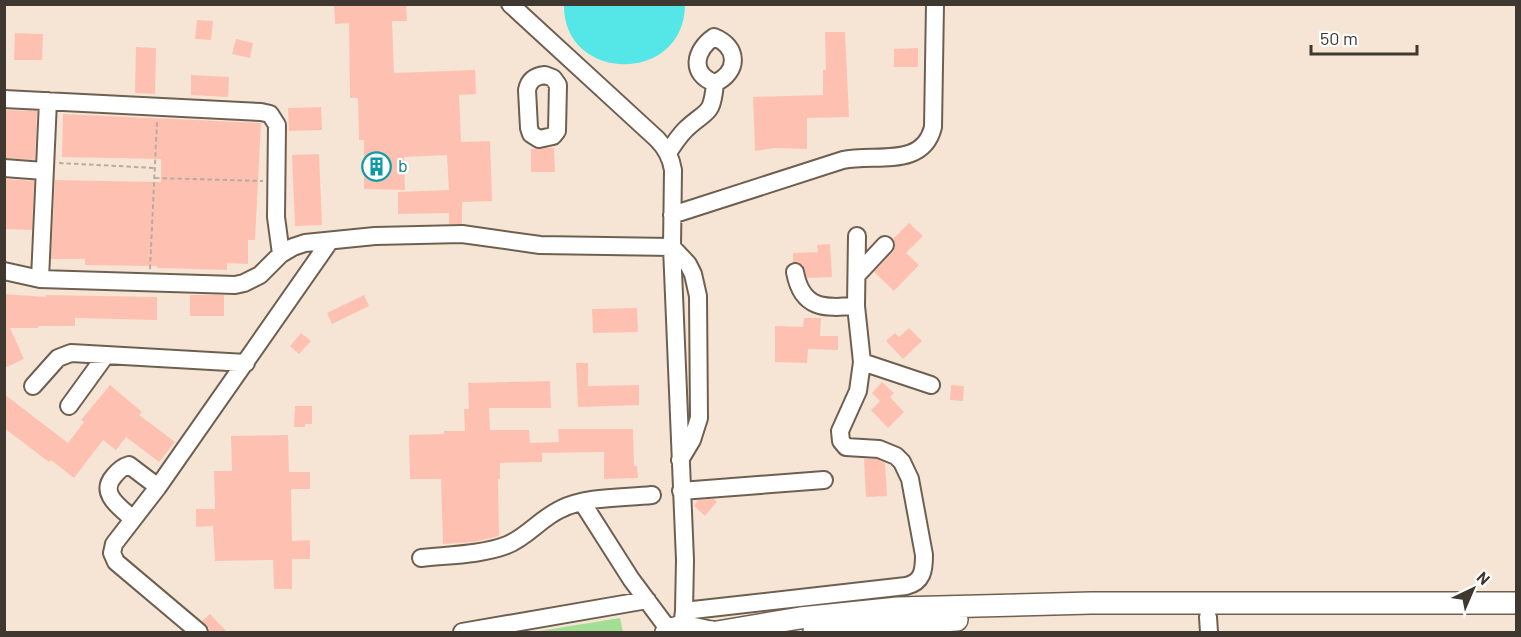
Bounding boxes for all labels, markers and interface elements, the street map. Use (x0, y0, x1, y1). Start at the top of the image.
scale bar (1311, 18, 1418, 56)
text: 50 m (1320, 27, 1358, 49)
building icon: b (361, 150, 393, 182)
place label: b (398, 154, 408, 176)
north arrow (1443, 559, 1503, 619)
text: N (1473, 567, 1494, 588)

